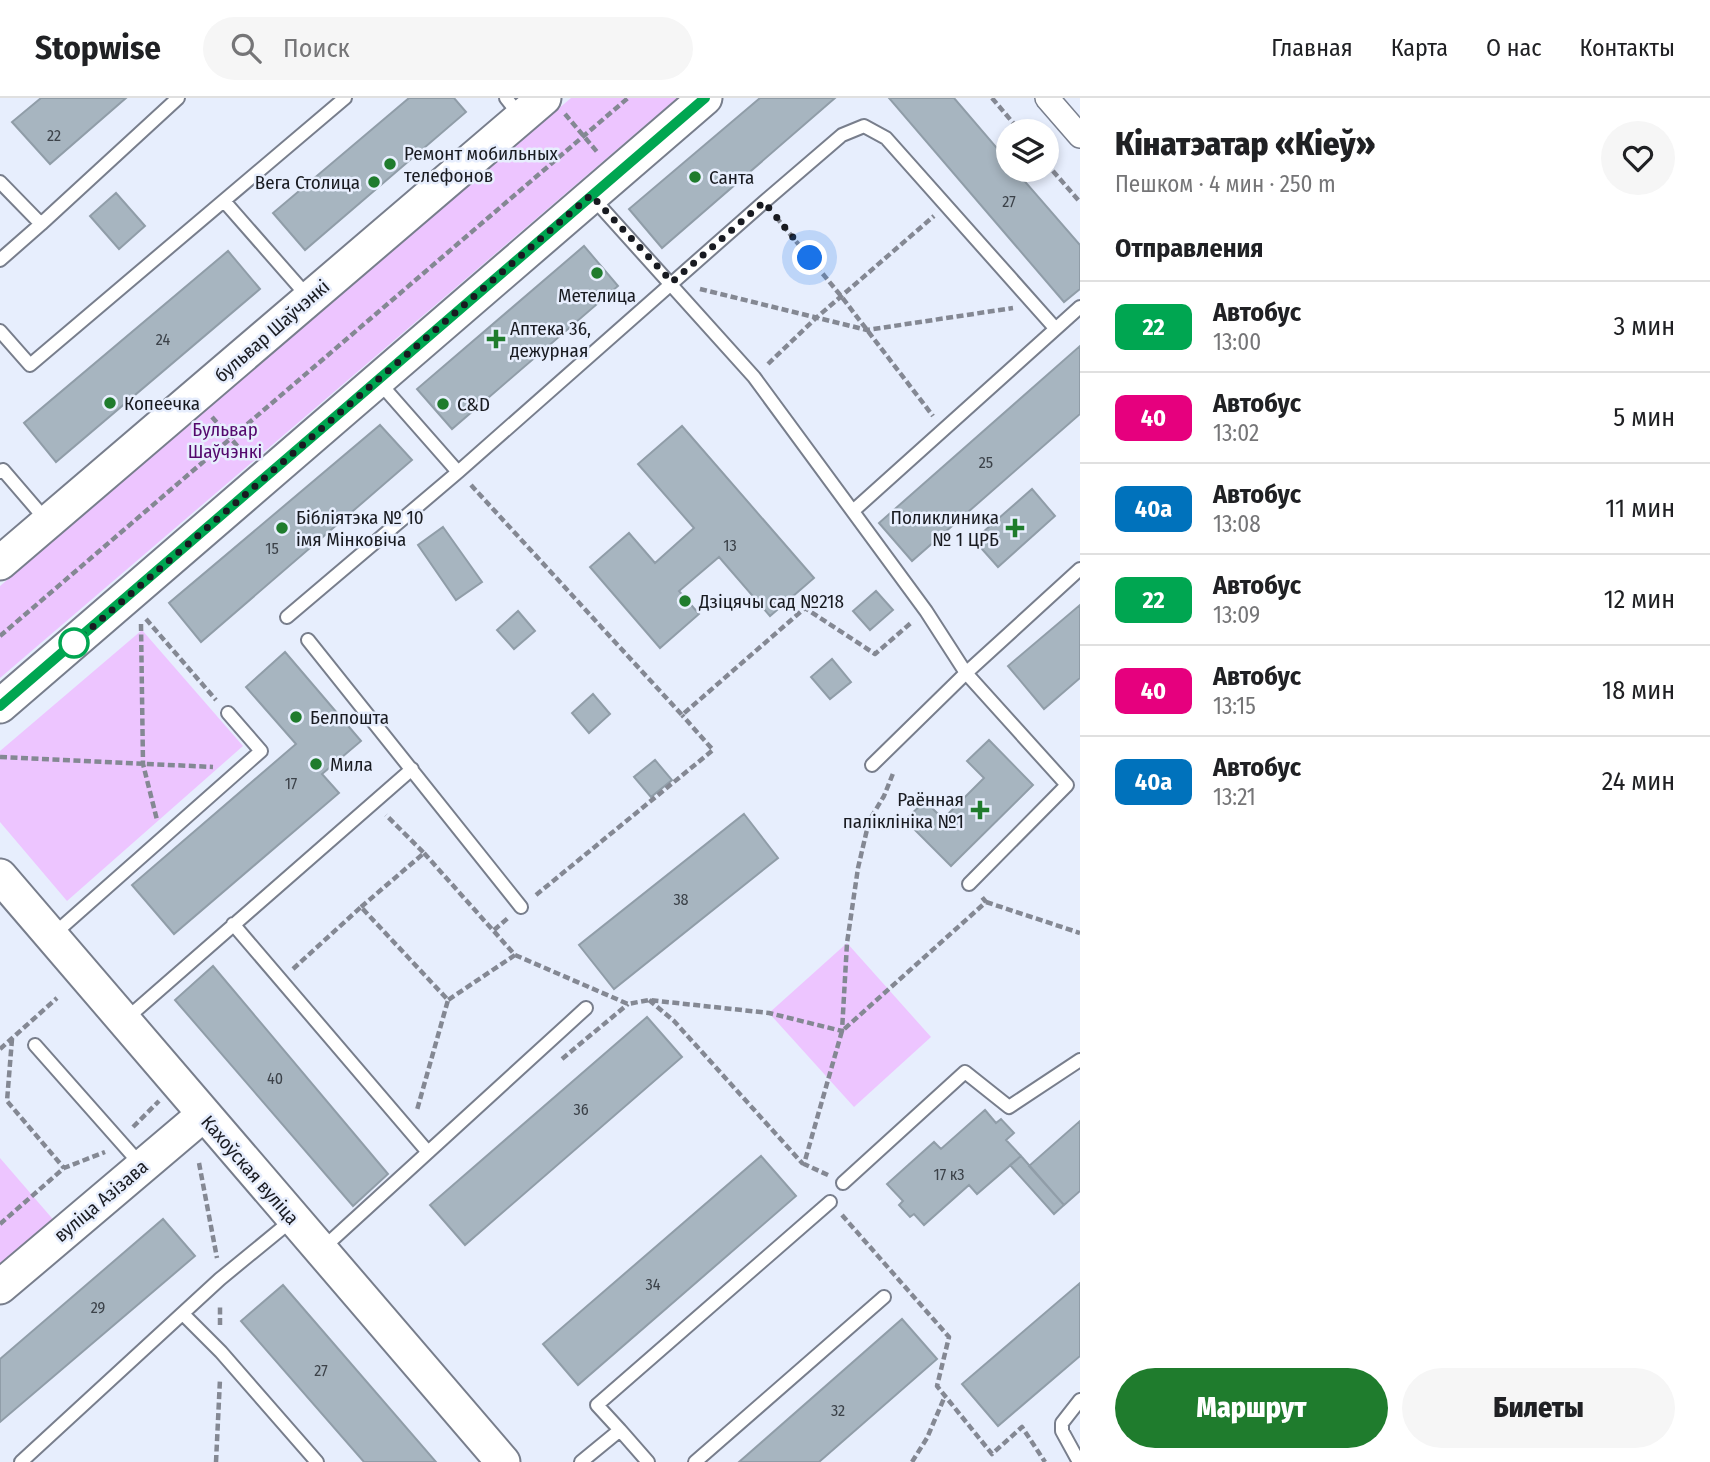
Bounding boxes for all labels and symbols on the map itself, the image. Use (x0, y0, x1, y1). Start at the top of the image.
house number: 22 (47, 126, 61, 145)
place label: Ремонт мобильных телефонов (404, 142, 559, 187)
marker: Ремонт мобильных телефонов (382, 156, 398, 172)
place label: Санта (709, 166, 754, 189)
marker: Санта (687, 169, 703, 185)
place label: Вега Столица (255, 171, 360, 194)
marker: Вега Столица (366, 174, 382, 190)
house number: 27 (1002, 192, 1016, 211)
your location (792, 240, 827, 275)
marker: Метелица (589, 265, 605, 281)
street label: бульвар Шаўчэнкі (210, 275, 334, 387)
place label: Метелица (558, 284, 636, 307)
place label: Аптека 36, дежурная (510, 317, 591, 362)
house number: 24 (156, 330, 170, 349)
marker: Аптека 36, дежурная (488, 331, 504, 347)
place label: Копеечка (124, 392, 200, 415)
place label: C&D (457, 393, 490, 416)
marker: Копеечка (102, 395, 118, 411)
marker: C&D (435, 396, 451, 412)
park label: Бульвар Шаўчэнкі (188, 418, 262, 463)
house number: 25 (979, 453, 993, 472)
place label: Бібліятэка № 10 імя Мінковіча (296, 506, 424, 551)
place label: Поликлиника № 1 ЦРБ (891, 506, 999, 551)
marker: Поликлиника № 1 ЦРБ (1005, 518, 1025, 538)
marker: Бібліятэка № 10 імя Мінковіча (274, 520, 290, 536)
house number: 13 (723, 536, 737, 555)
house number: 15 (265, 539, 279, 558)
place label: Дзіцячы сад №218 (698, 590, 844, 613)
marker: Дзіцячы сад №218 (677, 593, 693, 609)
unlabelled marker (59, 628, 89, 658)
place label: Белпошта (310, 706, 389, 729)
marker: Белпошта (288, 709, 304, 725)
place label: Мила (330, 753, 373, 776)
marker: Мила (308, 756, 324, 772)
house number: 17 (285, 774, 298, 793)
place label: Раённая паліклініка №1 (843, 788, 964, 833)
marker: Раённая паліклініка №1 (970, 800, 990, 820)
house number: 38 (673, 890, 689, 909)
house number: 40 (267, 1069, 283, 1088)
house number: 36 (573, 1100, 589, 1119)
street label: Кахоўская вуліца (196, 1111, 304, 1229)
street label: вуліца Азізава (49, 1155, 153, 1247)
house number: 17 к3 (933, 1165, 965, 1184)
house number: 34 (646, 1275, 661, 1294)
house number: 29 (91, 1298, 106, 1317)
house number: 27 (314, 1361, 328, 1380)
house number: 32 (831, 1401, 845, 1420)

